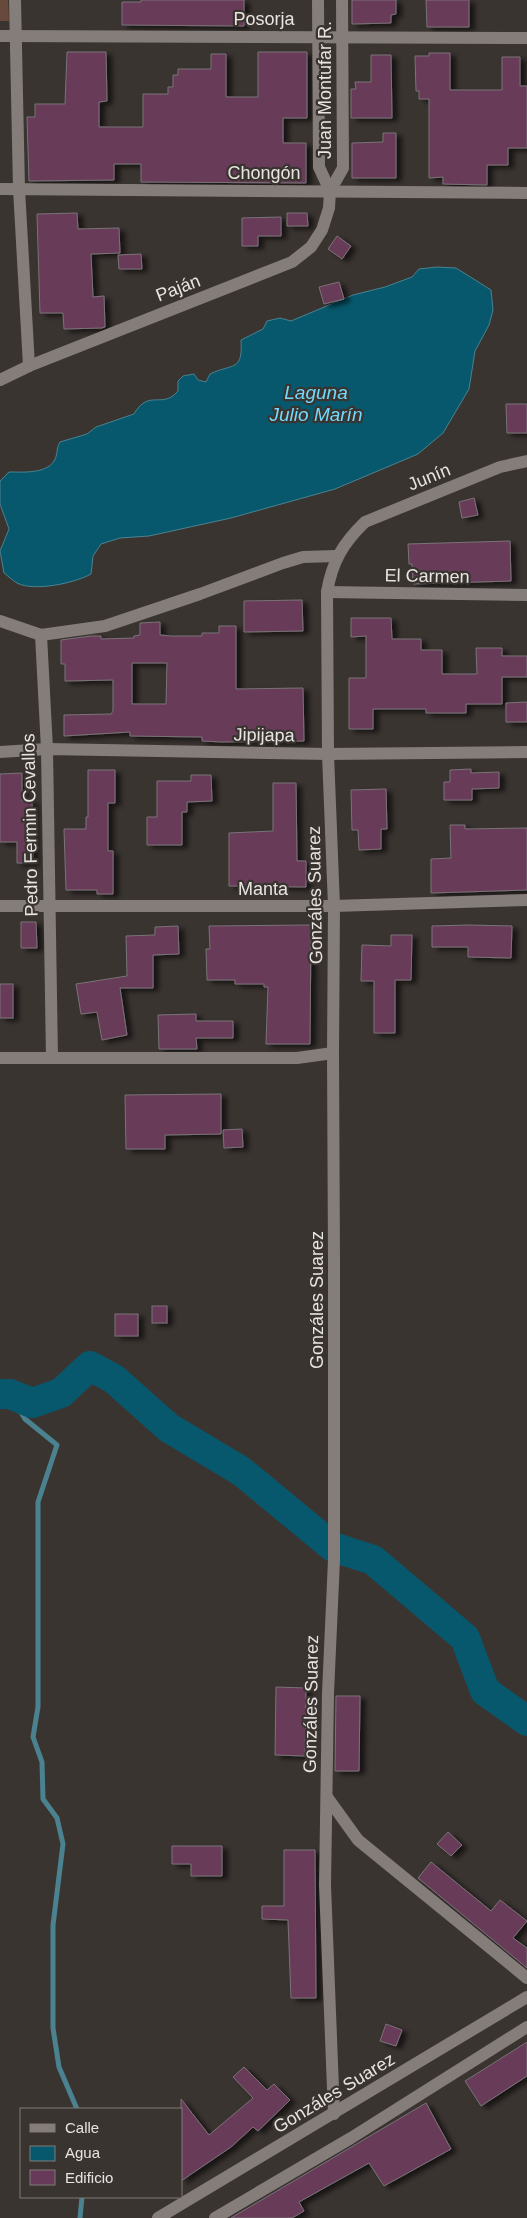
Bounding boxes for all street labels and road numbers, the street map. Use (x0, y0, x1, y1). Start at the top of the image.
street label: Posorja (233, 9, 296, 29)
street label: Juan Montufar R. (315, 21, 335, 159)
street label: Chongón (227, 163, 301, 183)
street label: Paján (153, 270, 203, 306)
street label: Junín (405, 459, 453, 495)
street label: El Carmen (384, 565, 470, 587)
street label: Jipijapa (233, 724, 296, 746)
street label: Pedro Fermin Cevallos (18, 733, 42, 917)
street label: Gonzáles Suarez (304, 826, 326, 964)
street label: Manta (238, 879, 289, 899)
street label: Gonzáles Suarez (307, 1231, 327, 1369)
street label: Gonzáles Suarez (300, 1635, 322, 1773)
street label: Gonzáles Suarez (270, 2049, 398, 2137)

